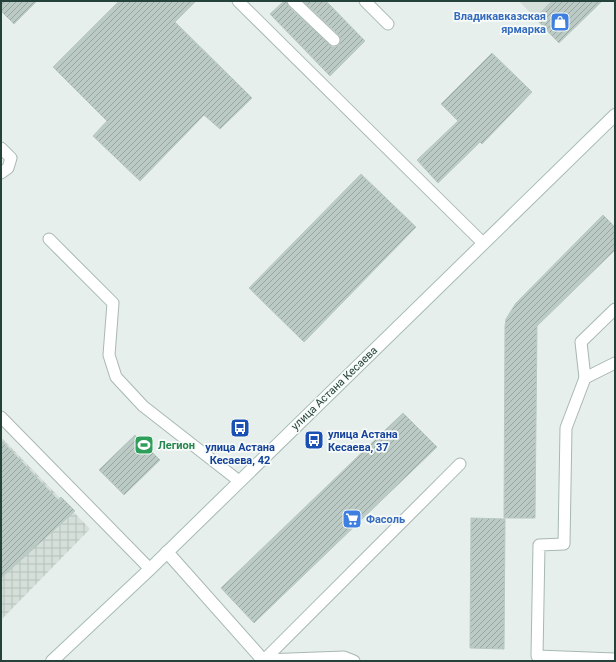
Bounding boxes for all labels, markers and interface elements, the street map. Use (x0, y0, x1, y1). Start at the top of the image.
place label: Владикавказская ярмарка (454, 10, 546, 36)
shop icon: Владикавказская ярмарка (549, 11, 571, 33)
street label: улица Астана Кесаева (289, 344, 380, 433)
bus stop icon: улица Астана Кесаева, 42 (229, 417, 251, 439)
place label: улица Астана Кесаева, 37 (328, 428, 398, 454)
bus stop icon: улица Астана Кесаева, 37 (303, 429, 325, 451)
sports icon: Легион (133, 434, 155, 456)
place label: Легион (158, 439, 195, 452)
place label: улица Астана Кесаева, 42 (205, 441, 275, 467)
supermarket icon: Фасоль (341, 508, 363, 530)
place label: Фасоль (366, 513, 405, 526)

